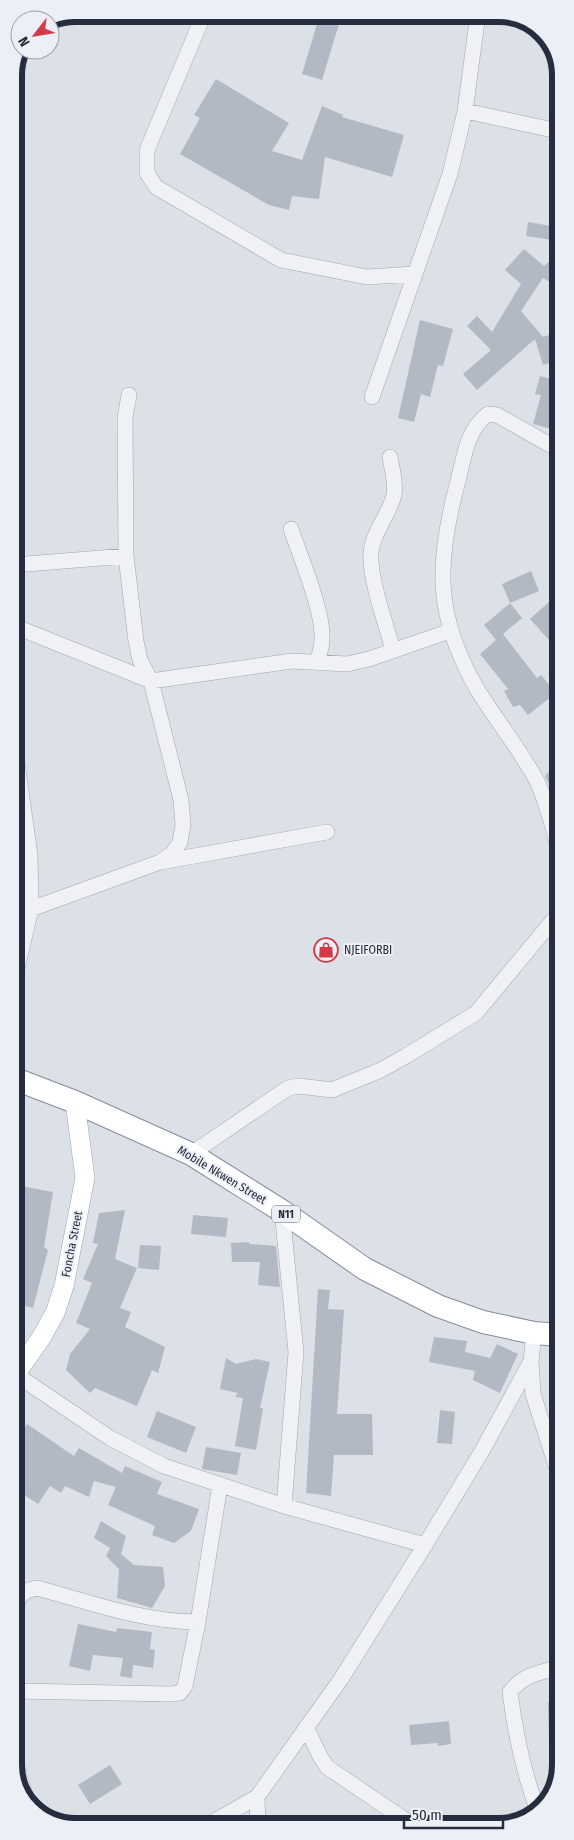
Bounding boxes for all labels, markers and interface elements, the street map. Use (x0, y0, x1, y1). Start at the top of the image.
north arrow (10, 10, 60, 60)
text: N (15, 33, 34, 49)
shop icon: NJEIFORBI (313, 937, 339, 963)
place label: NJEIFORBI (344, 943, 392, 957)
street label: Mobile Nkwen Street (175, 1143, 269, 1207)
road number: N11 (272, 1206, 300, 1222)
street label: Foncha Street (59, 1210, 85, 1278)
scale bar (404, 1798, 503, 1830)
text: 50 m (412, 1806, 442, 1824)

